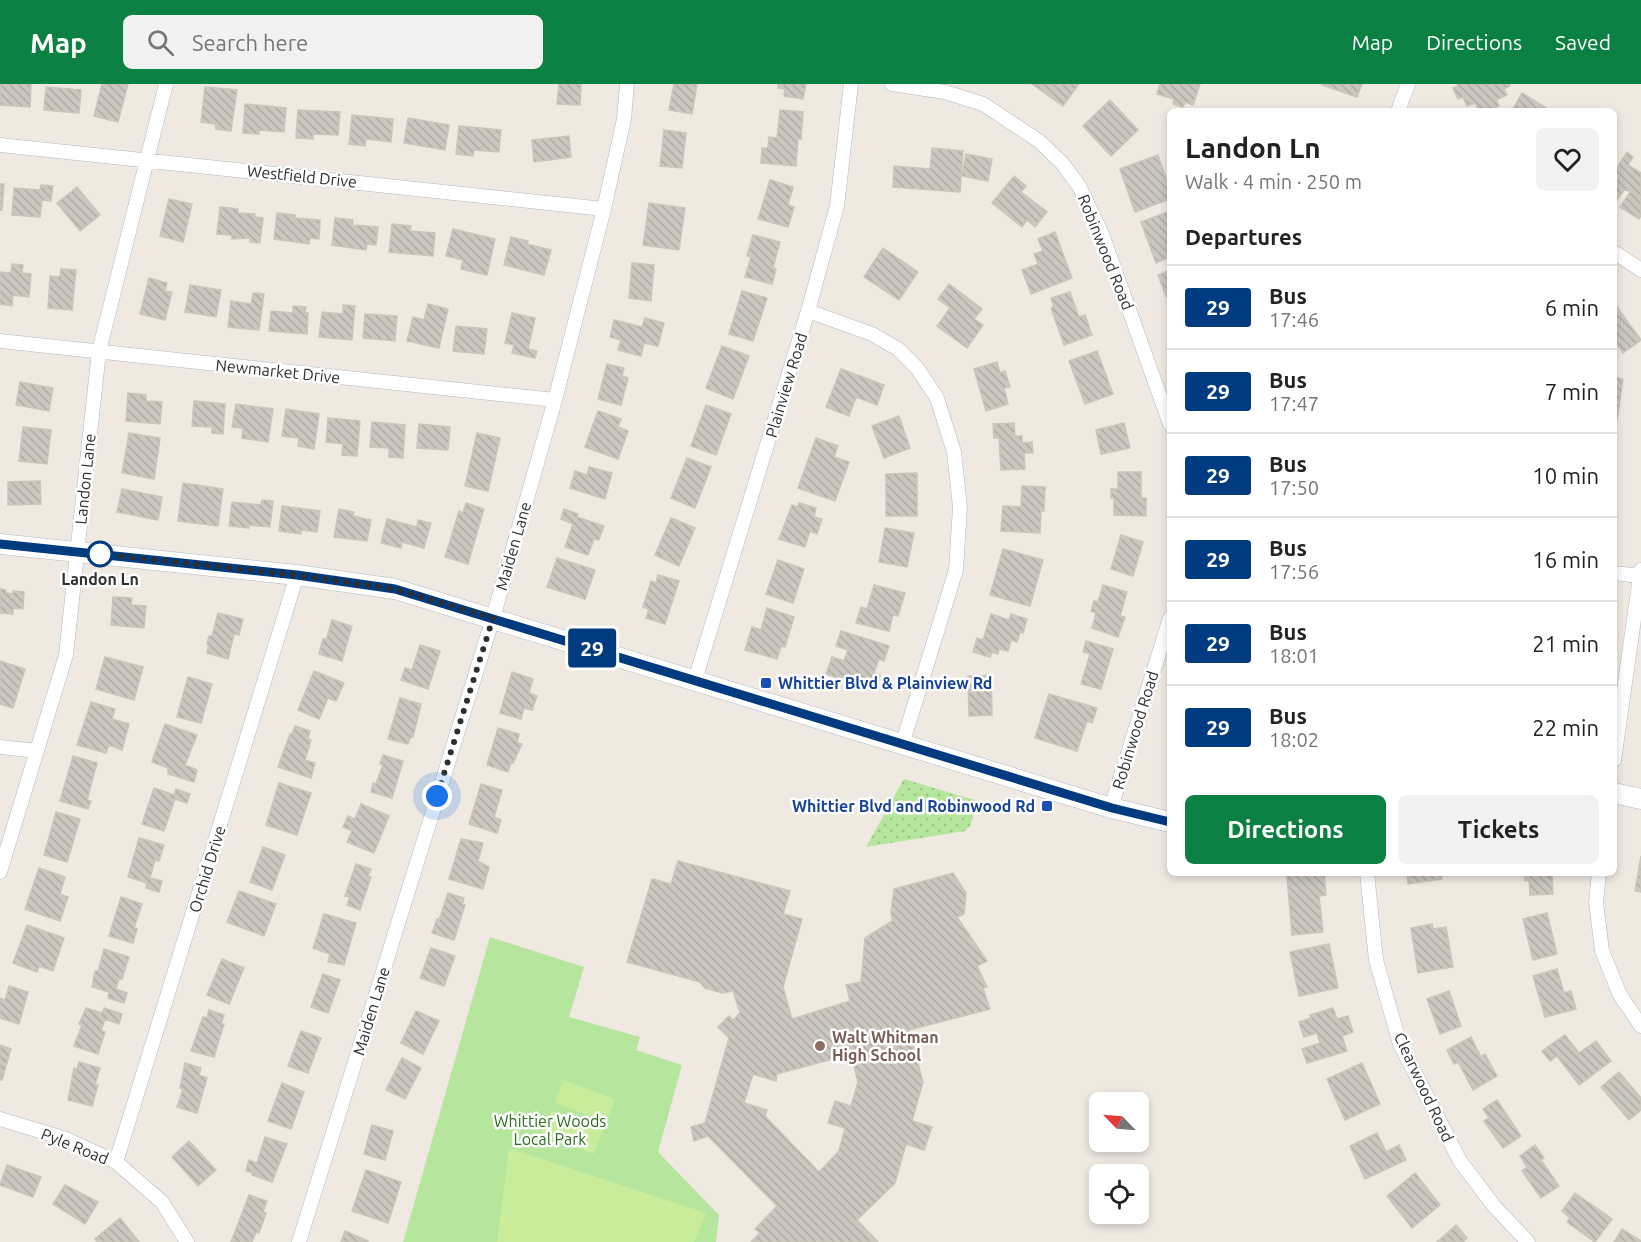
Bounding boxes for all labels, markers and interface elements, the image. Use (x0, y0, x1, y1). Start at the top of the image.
search box (123, 15, 543, 69)
icon: search (144, 26, 177, 59)
text: Map (30, 27, 87, 58)
text: Search here (192, 30, 308, 55)
text: Map (1352, 30, 1393, 54)
text: Directions (1426, 30, 1522, 54)
text: Saved (1555, 30, 1611, 54)
button: heart (1536, 128, 1599, 191)
text: Landon Ln (1185, 132, 1321, 163)
street label: Westfield Drive (246, 161, 358, 191)
text: Walk · 4 min · 250 m (1185, 170, 1362, 193)
street label: Robinwood Road (1075, 192, 1137, 312)
text: Departures (1185, 224, 1302, 249)
text: Bus (1269, 283, 1307, 308)
text: 29 (1206, 295, 1230, 319)
text: 6 min (1545, 295, 1599, 320)
text: 17:46 (1269, 308, 1319, 331)
street label: Plainview Road (762, 330, 810, 440)
street label: Newmarket Drive (215, 356, 341, 386)
text: Bus (1269, 367, 1307, 392)
text: 29 (1206, 379, 1230, 403)
text: 7 min (1545, 379, 1599, 404)
text: 17:47 (1269, 392, 1319, 415)
street label: Landon Lane (71, 433, 99, 525)
text: Bus (1269, 451, 1307, 476)
text: 29 (1206, 463, 1230, 487)
text: 10 min (1532, 463, 1599, 488)
text: 17:50 (1269, 476, 1319, 499)
street label: Maiden Lane (492, 500, 534, 592)
text: Bus (1269, 535, 1307, 560)
marker: Landon Ln (87, 541, 113, 567)
text: 29 (1206, 547, 1230, 571)
text: 16 min (1532, 547, 1599, 572)
text: 17:56 (1269, 560, 1319, 583)
place label: Landon Ln (61, 570, 139, 588)
text: Bus (1269, 619, 1307, 644)
line badge: 29 (565, 628, 619, 668)
text: 29 (1206, 631, 1230, 655)
text: 21 min (1532, 631, 1599, 656)
text: 29 (580, 636, 604, 660)
text: 18:01 (1269, 644, 1319, 667)
street label: Robinwood Road (1108, 669, 1162, 791)
place label: Whittier Blvd & Plainview Rd (778, 674, 992, 692)
marker: Whittier Blvd & Plainview Rd (759, 676, 773, 690)
text: Bus (1269, 703, 1307, 728)
text: 29 (1206, 715, 1230, 739)
text: 22 min (1532, 715, 1599, 740)
text: 18:02 (1269, 728, 1319, 751)
your location (422, 781, 452, 811)
button: Directions (1185, 795, 1386, 864)
button: Tickets (1398, 795, 1599, 864)
place label: Whittier Blvd and Robinwood Rd (792, 797, 1035, 815)
marker: Whittier Blvd and Robinwood Rd (1040, 799, 1054, 813)
street label: Orchid Drive (185, 823, 229, 915)
street label: Maiden Lane (349, 965, 393, 1057)
place label: Walt Whitman High School (832, 1028, 939, 1064)
street label: Clearwood Road (1391, 1030, 1457, 1144)
marker: Walt Whitman High School (813, 1039, 827, 1053)
north arrow (1089, 1092, 1149, 1152)
map controls (1089, 1092, 1149, 1224)
park label: Whittier Woods Local Park (494, 1112, 606, 1148)
street label: Pyle Road (39, 1124, 111, 1168)
button: locate (1089, 1164, 1149, 1224)

